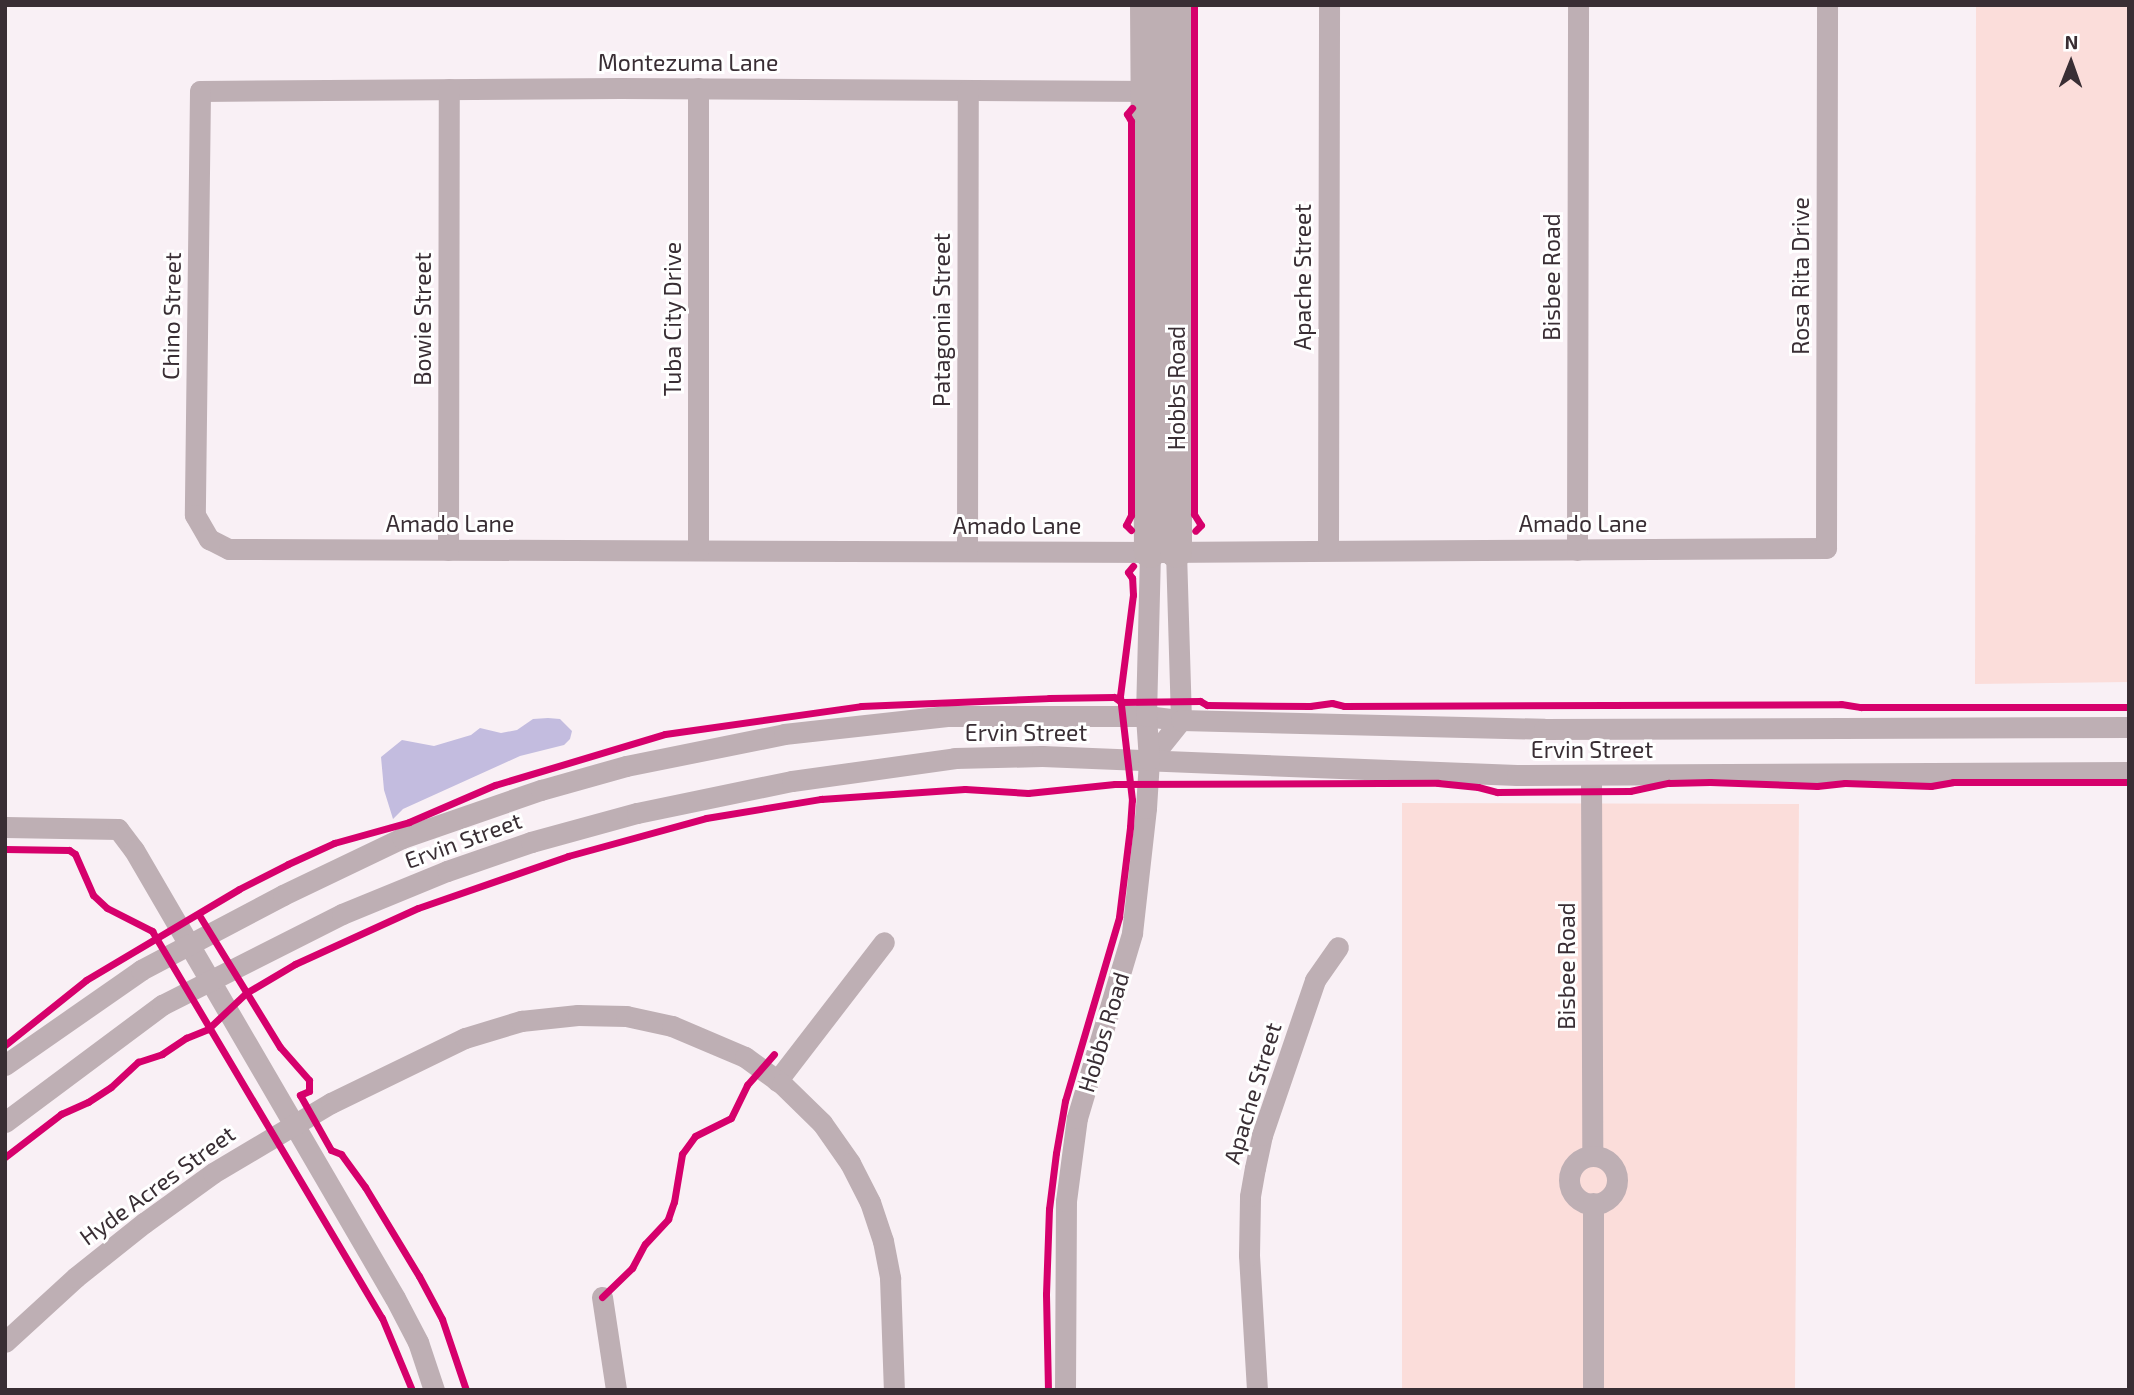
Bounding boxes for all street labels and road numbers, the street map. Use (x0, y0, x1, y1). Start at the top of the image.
street label: Montezuma Lane (598, 48, 778, 76)
street label: Rosa Rita Drive (1786, 197, 1814, 355)
street label: Apache Street (1288, 204, 1316, 350)
street label: Bisbee Road (1537, 213, 1565, 341)
street label: Patagonia Street (927, 233, 955, 407)
street label: Tuba City Drive (658, 242, 686, 396)
street label: Chino Street (156, 252, 186, 380)
street label: Bowie Street (408, 252, 436, 386)
street label: Hobbs Road (1162, 326, 1190, 450)
street label: Amado Lane (386, 509, 514, 537)
street label: Amado Lane (1519, 509, 1647, 537)
street label: Amado Lane (953, 511, 1081, 539)
street label: Ervin Street (965, 718, 1087, 746)
street label: Ervin Street (1531, 735, 1653, 763)
street label: Ervin Street (401, 806, 525, 874)
street label: Bisbee Road (1552, 902, 1580, 1030)
street label: Hobbs Road (1072, 968, 1134, 1096)
street label: Apache Street (1217, 1019, 1287, 1167)
street label: Hyde Acres Street (74, 1119, 240, 1251)

